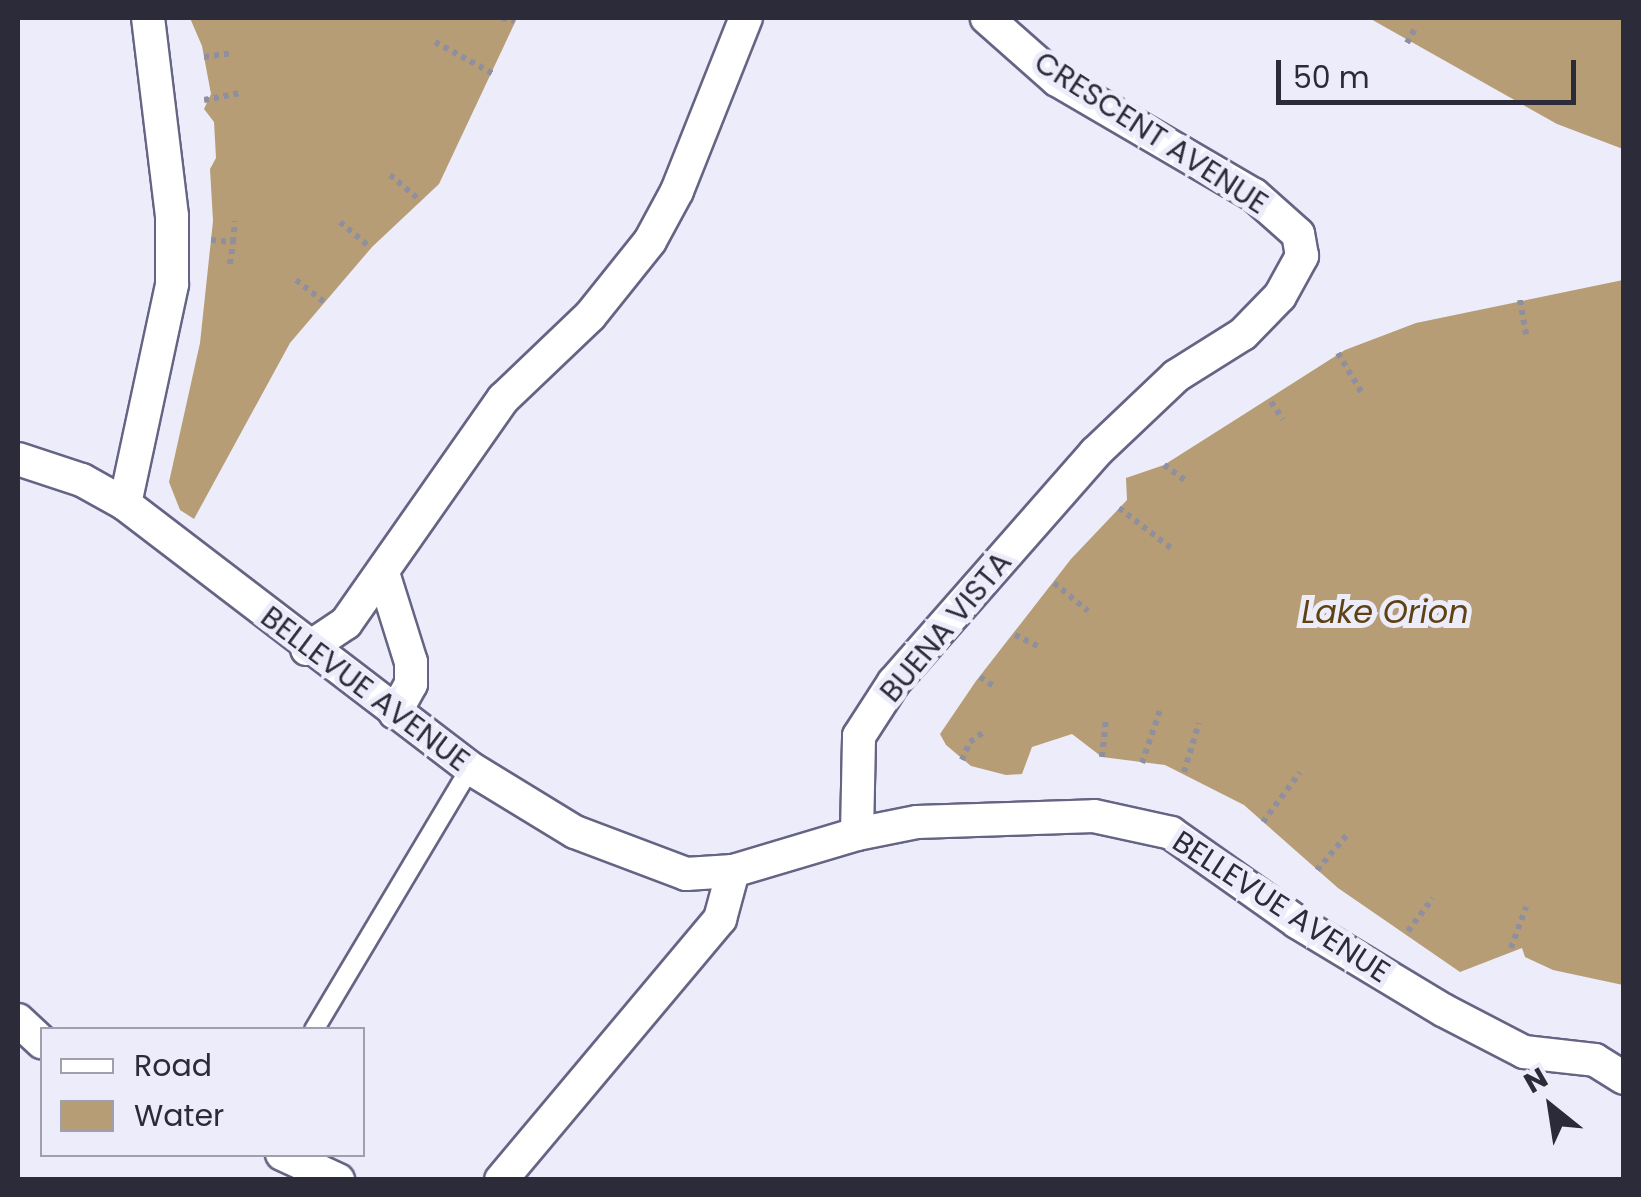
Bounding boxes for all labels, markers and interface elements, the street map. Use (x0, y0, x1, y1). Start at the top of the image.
scale bar (1281, 40, 1581, 102)
street label: CRESCENT AVENUE (1028, 44, 1274, 222)
text: 50 m (1293, 56, 1370, 99)
street label: BUENA VISTA (873, 545, 1019, 709)
water label: Lake Orion (1301, 593, 1469, 631)
street label: BELLEVUE AVENUE (254, 599, 476, 779)
street label: BELLEVUE AVENUE (1166, 823, 1396, 991)
legend (40, 1027, 365, 1157)
text: Road (134, 1044, 212, 1087)
north arrow (1501, 1057, 1601, 1157)
text: N (1517, 1058, 1555, 1103)
text: Water (134, 1094, 224, 1137)

